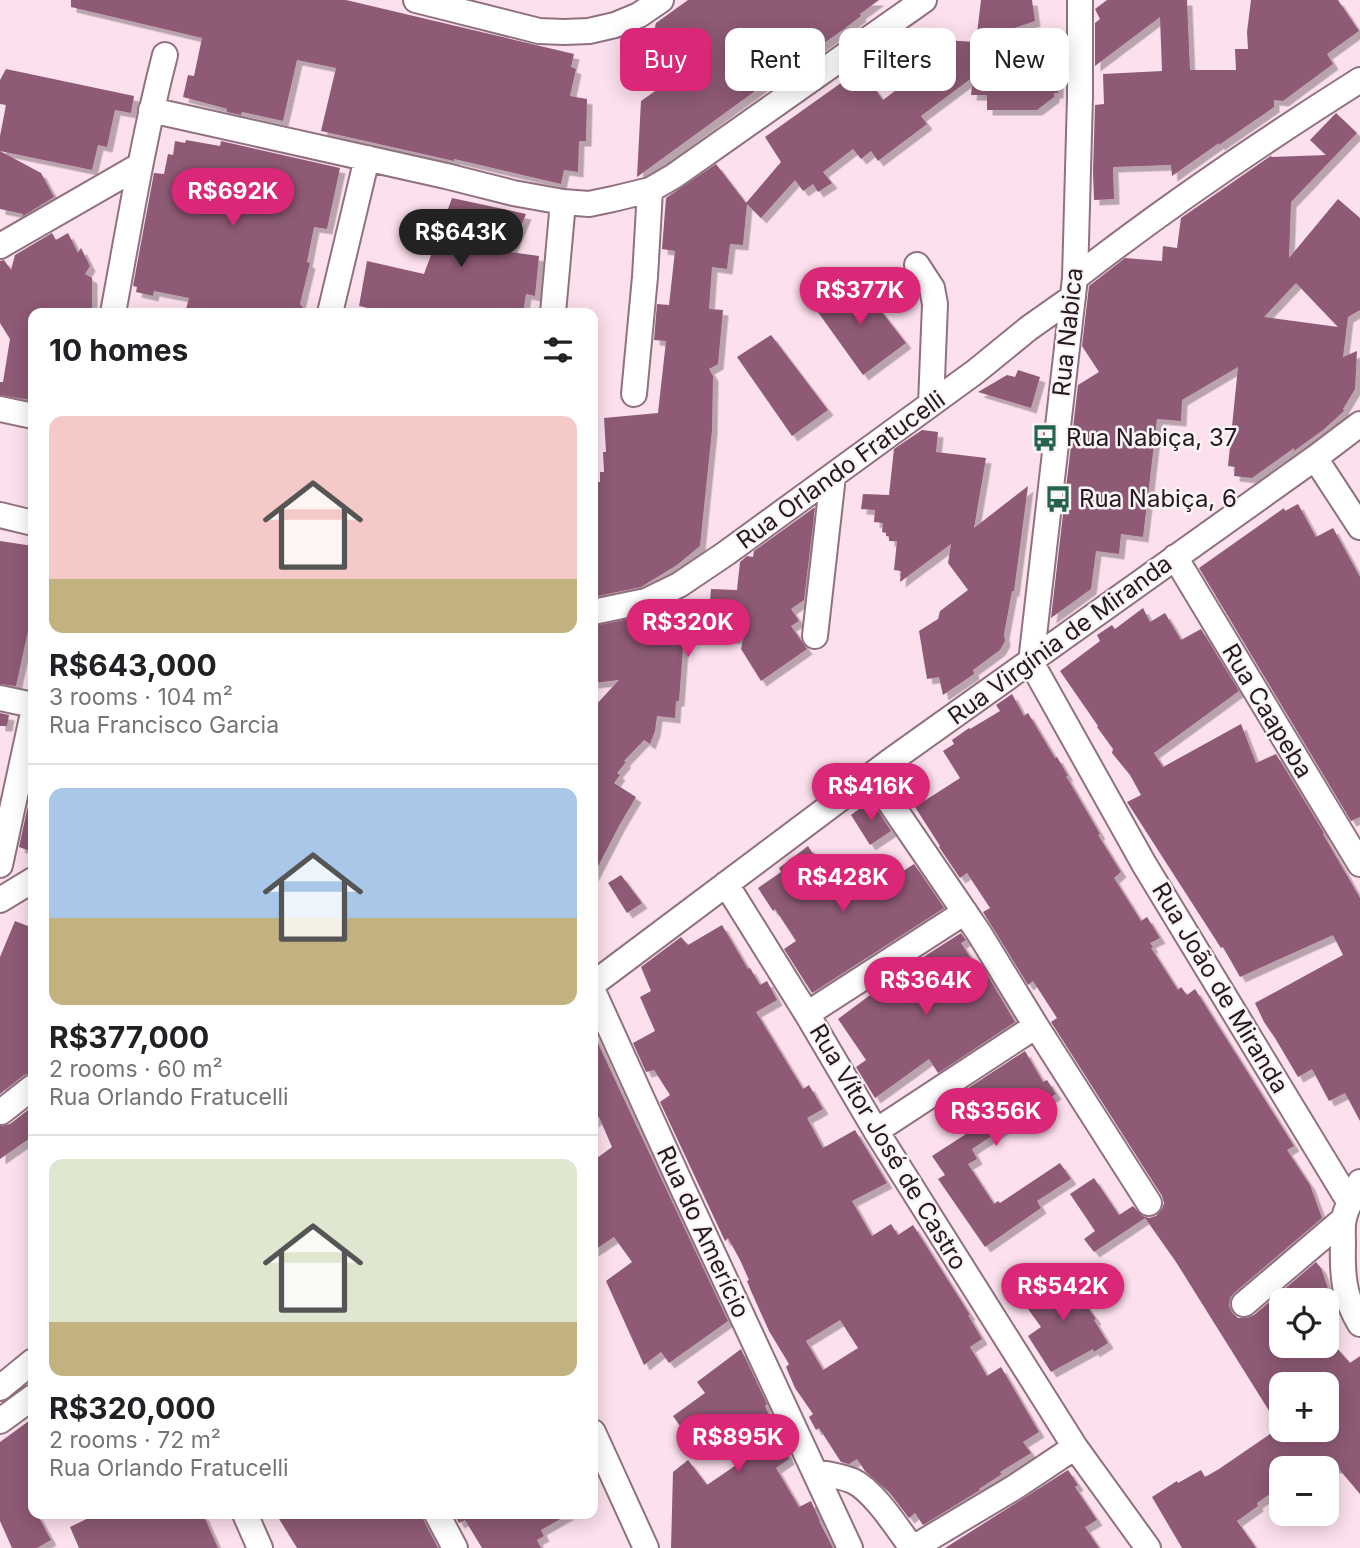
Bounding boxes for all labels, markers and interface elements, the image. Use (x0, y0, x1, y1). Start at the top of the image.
chip: Buy (620, 28, 711, 91)
chip: Rent (725, 28, 825, 91)
chip: Filters (839, 28, 956, 91)
chip: New (970, 28, 1069, 91)
pin: R$692K (176, 168, 290, 228)
text: R$692K (187, 177, 279, 205)
pin: R$643K (404, 210, 518, 269)
text: R$643K (415, 218, 507, 246)
street label: Rua Nabica (1046, 266, 1089, 398)
pin: R$377K (803, 268, 917, 327)
text: R$377K (816, 276, 904, 304)
icon: filters (539, 331, 577, 369)
text: 10 homes (49, 332, 188, 368)
street label: Rua Orlando Fratucelli (731, 384, 950, 555)
bus stop icon: Rua Nabiça, 37 (1030, 423, 1060, 453)
place label: Rua Nabiça, 37 (1066, 423, 1237, 452)
icon: home (250, 462, 376, 588)
bus stop icon: Rua Nabiça, 6 (1043, 484, 1073, 514)
place label: Rua Nabiça, 6 (1079, 484, 1237, 513)
street label: Rua Virgínia de Miranda (942, 549, 1177, 731)
pin: R$320K (631, 600, 745, 659)
text: R$320K (642, 608, 734, 636)
street label: Rua Caapeba (1216, 638, 1319, 783)
text: R$643,000 (49, 647, 217, 683)
text: 3 rooms · 104 m² (49, 683, 233, 711)
text: Rua Francisco Garcia (49, 711, 279, 739)
pin: R$416K (814, 764, 928, 823)
text: R$416K (828, 772, 914, 800)
icon: home (250, 834, 376, 960)
pin: R$428K (786, 855, 900, 914)
text: R$428K (797, 863, 889, 891)
street label: Rua João de Miranda (1146, 877, 1295, 1098)
pin: R$364K (869, 958, 983, 1017)
text: R$364K (880, 966, 972, 994)
text: R$377,000 (49, 1019, 209, 1055)
street label: Rua Vítor José de Castro (804, 1019, 973, 1275)
text: 2 rooms · 60 m² (49, 1055, 223, 1083)
text: Rua Orlando Fratucelli (49, 1083, 289, 1111)
pin: R$356K (939, 1088, 1053, 1148)
text: R$356K (950, 1097, 1042, 1125)
street label: Rua do Amerício (651, 1141, 756, 1322)
icon: home (250, 1205, 376, 1331)
pin: R$542K (1006, 1264, 1120, 1323)
text: R$542K (1017, 1272, 1109, 1300)
map controls (1269, 1288, 1339, 1526)
button: locate (1269, 1288, 1339, 1358)
button: + (1269, 1372, 1339, 1442)
text: R$320,000 (49, 1390, 216, 1426)
pin: R$895K (681, 1414, 795, 1474)
text: R$895K (692, 1423, 784, 1451)
text: 2 rooms · 72 m² (49, 1426, 221, 1454)
text: Rua Orlando Fratucelli (49, 1454, 289, 1482)
button: − (1269, 1456, 1339, 1526)

